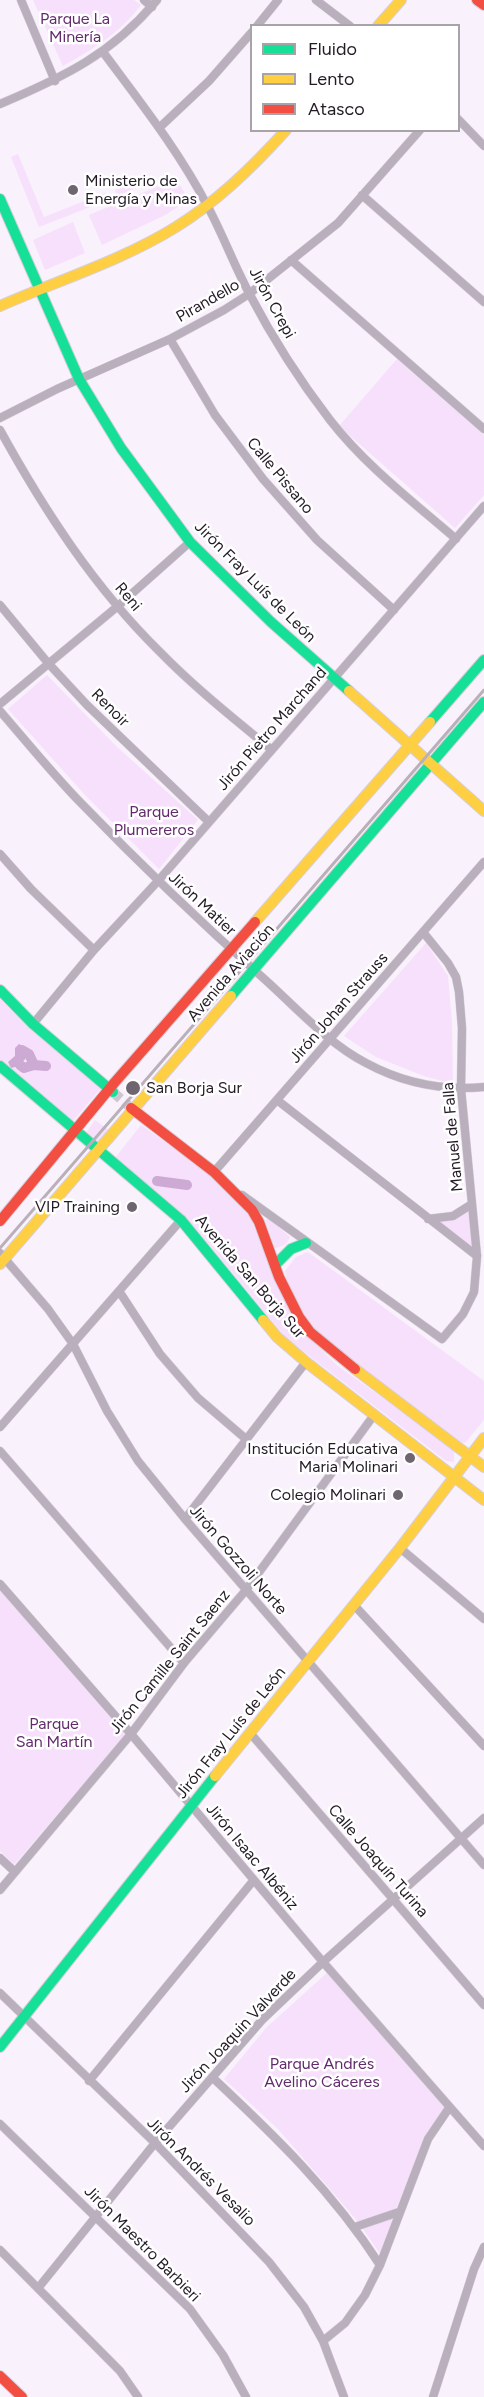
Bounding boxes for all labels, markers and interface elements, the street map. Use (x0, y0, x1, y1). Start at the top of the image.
park label: Parque La Minería (40, 9, 110, 47)
legend (250, 24, 460, 132)
text: Fluido (308, 38, 357, 60)
text: Lento (308, 68, 354, 90)
text: Atasco (308, 98, 365, 120)
place label: Ministerio de Energía y Minas (85, 171, 197, 209)
marker: Ministerio de Energía y Minas (66, 183, 80, 197)
street label: Jirón Crepi (245, 264, 299, 342)
street label: Pirandello (173, 275, 243, 327)
street label: Calle Pissano (243, 434, 317, 518)
street label: Jirón Fray Luís de León (190, 517, 320, 647)
street label: Reni (111, 579, 145, 615)
street label: Jirón Pietro Marchand (213, 663, 331, 795)
street label: Renoir (87, 685, 133, 731)
park label: Parque Plumereros (114, 802, 194, 840)
street label: Jirón Matier (164, 868, 240, 940)
street label: Avenida Aviación (183, 920, 279, 1026)
street label: Jirón Johan Strauss (286, 949, 392, 1067)
place label: San Borja Sur (146, 1078, 242, 1098)
marker: San Borja Sur (124, 1079, 142, 1097)
street label: Manuel de Falla (439, 1081, 467, 1193)
place label: VIP Training (35, 1197, 120, 1217)
marker: VIP Training (125, 1200, 139, 1214)
street label: Avenida San Borja Sur (191, 1211, 309, 1343)
place label: Institución Educativa Maria Molinari (247, 1439, 398, 1477)
marker: Institución Educativa Maria Molinari (403, 1451, 417, 1465)
place label: Colegio Molinari (270, 1485, 386, 1505)
marker: Colegio Molinari (391, 1488, 405, 1502)
street label: Jirón Gozzoli Norte (185, 1501, 291, 1619)
street label: Jirón Camille Saint Saenz (106, 1586, 234, 1738)
street label: Jirón Fray Luís de León (172, 1663, 290, 1803)
park label: Parque San Martín (16, 1714, 92, 1752)
street label: Jirón Isaac Albéniz (202, 1800, 302, 1914)
street label: Calle Joaquín Turina (324, 1801, 432, 1921)
street label: Jirón Joaquin Valverde (176, 1965, 300, 2097)
park label: Parque Andrés Avelino Cáceres (264, 2054, 380, 2092)
street label: Jirón Andrés Vesalio (143, 2114, 259, 2230)
street label: Jirón Maestro Barbieri (80, 2182, 204, 2306)

